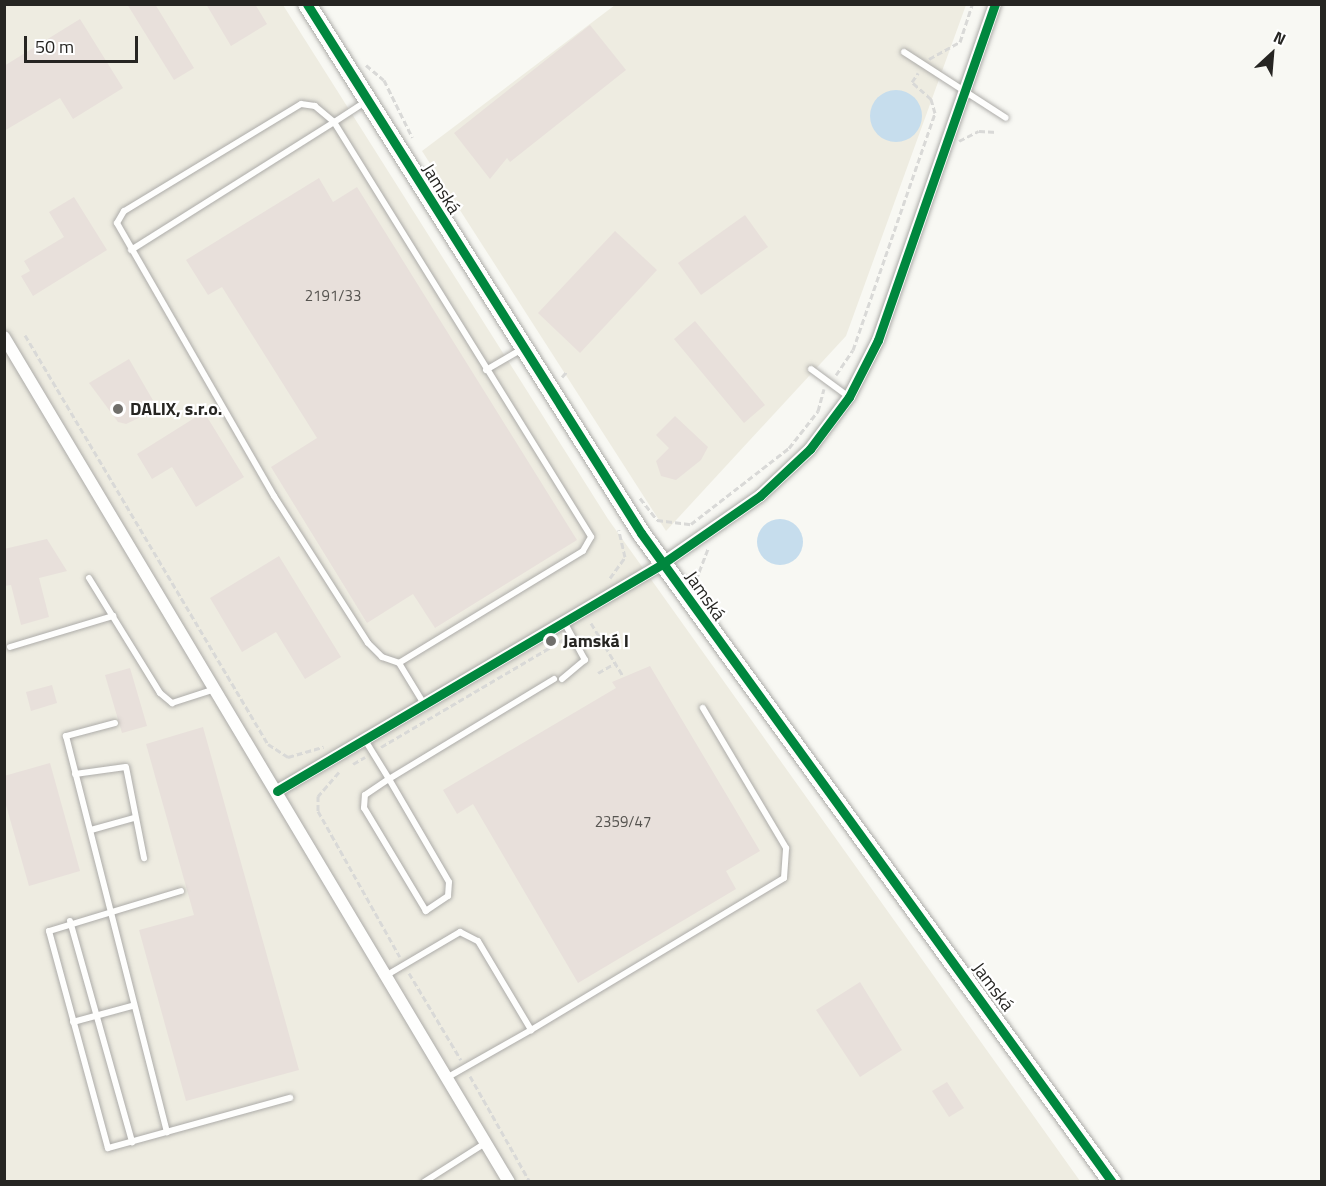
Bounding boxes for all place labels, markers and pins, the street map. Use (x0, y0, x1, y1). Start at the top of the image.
place label: DALIX, s.r.o. (130, 398, 222, 420)
marker: DALIX, s.r.o. (111, 402, 125, 416)
place label: Jamská I (563, 630, 629, 652)
marker: Jamská I (544, 634, 558, 648)

